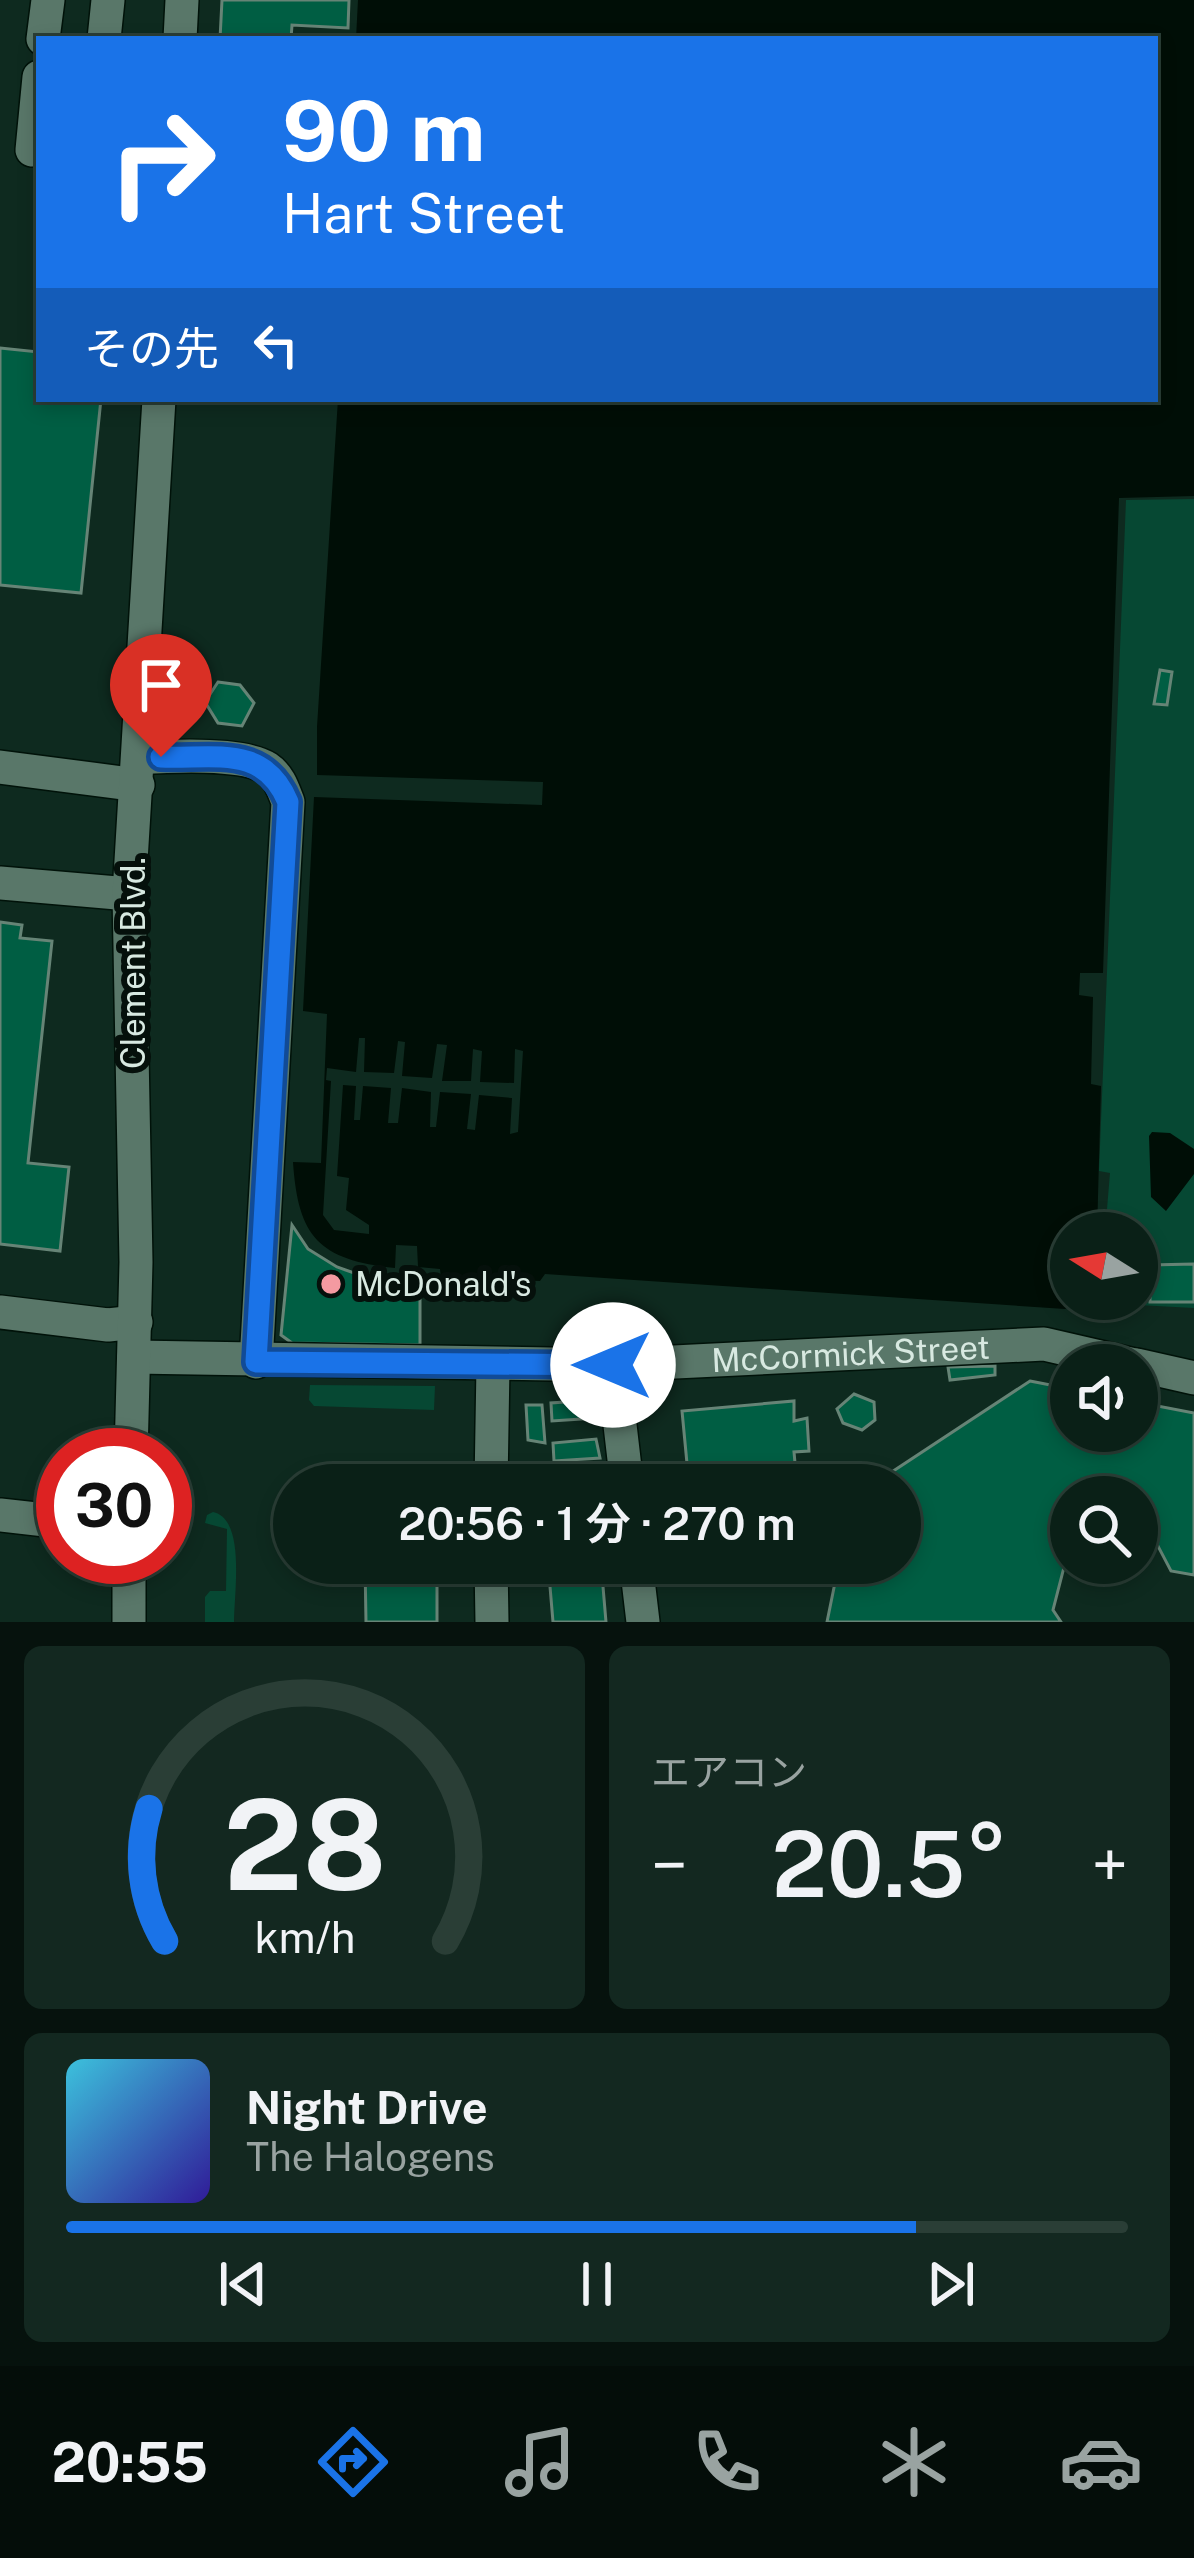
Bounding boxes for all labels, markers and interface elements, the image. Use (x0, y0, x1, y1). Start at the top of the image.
text: 90 m (282, 81, 485, 180)
icon: right (84, 84, 240, 240)
text: Hart Street (282, 182, 565, 245)
icon: left (243, 312, 309, 378)
text: その先 (84, 322, 219, 375)
pin (110, 634, 212, 757)
icon: arrive (128, 652, 194, 718)
street label: Clement Blvd. (114, 857, 152, 1069)
north arrow (1050, 1212, 1158, 1320)
map controls (1050, 1212, 1158, 1584)
place label: McDonald's (355, 1265, 531, 1303)
marker: McDonald's (318, 1271, 344, 1297)
position arrow (550, 1302, 676, 1428)
street label: McCormick Street (711, 1328, 991, 1379)
button: sound (1050, 1344, 1158, 1452)
speed limit sign: 30 (36, 1428, 192, 1584)
button: search (1050, 1476, 1158, 1584)
text: 20:56 · 1 分 · 270 m (398, 1497, 796, 1550)
text: エアコン (651, 1749, 807, 1795)
text: 28 (223, 1771, 386, 1918)
text: 20.5° (771, 1811, 1008, 1917)
text: − (651, 1826, 688, 1904)
text: + (1091, 1826, 1128, 1904)
text: km/h (254, 1911, 355, 1962)
text: Night Drive (246, 2081, 488, 2134)
text: The Halogens (246, 2134, 495, 2180)
icon: previous (210, 2251, 276, 2317)
icon: pause (564, 2251, 630, 2317)
icon: next (918, 2251, 984, 2317)
icon: directions (311, 2420, 395, 2504)
icon: music (498, 2420, 582, 2504)
icon: phone (685, 2420, 769, 2504)
icon: climate (872, 2420, 956, 2504)
icon: car (1059, 2420, 1143, 2504)
text: 20:55 (51, 2431, 208, 2494)

